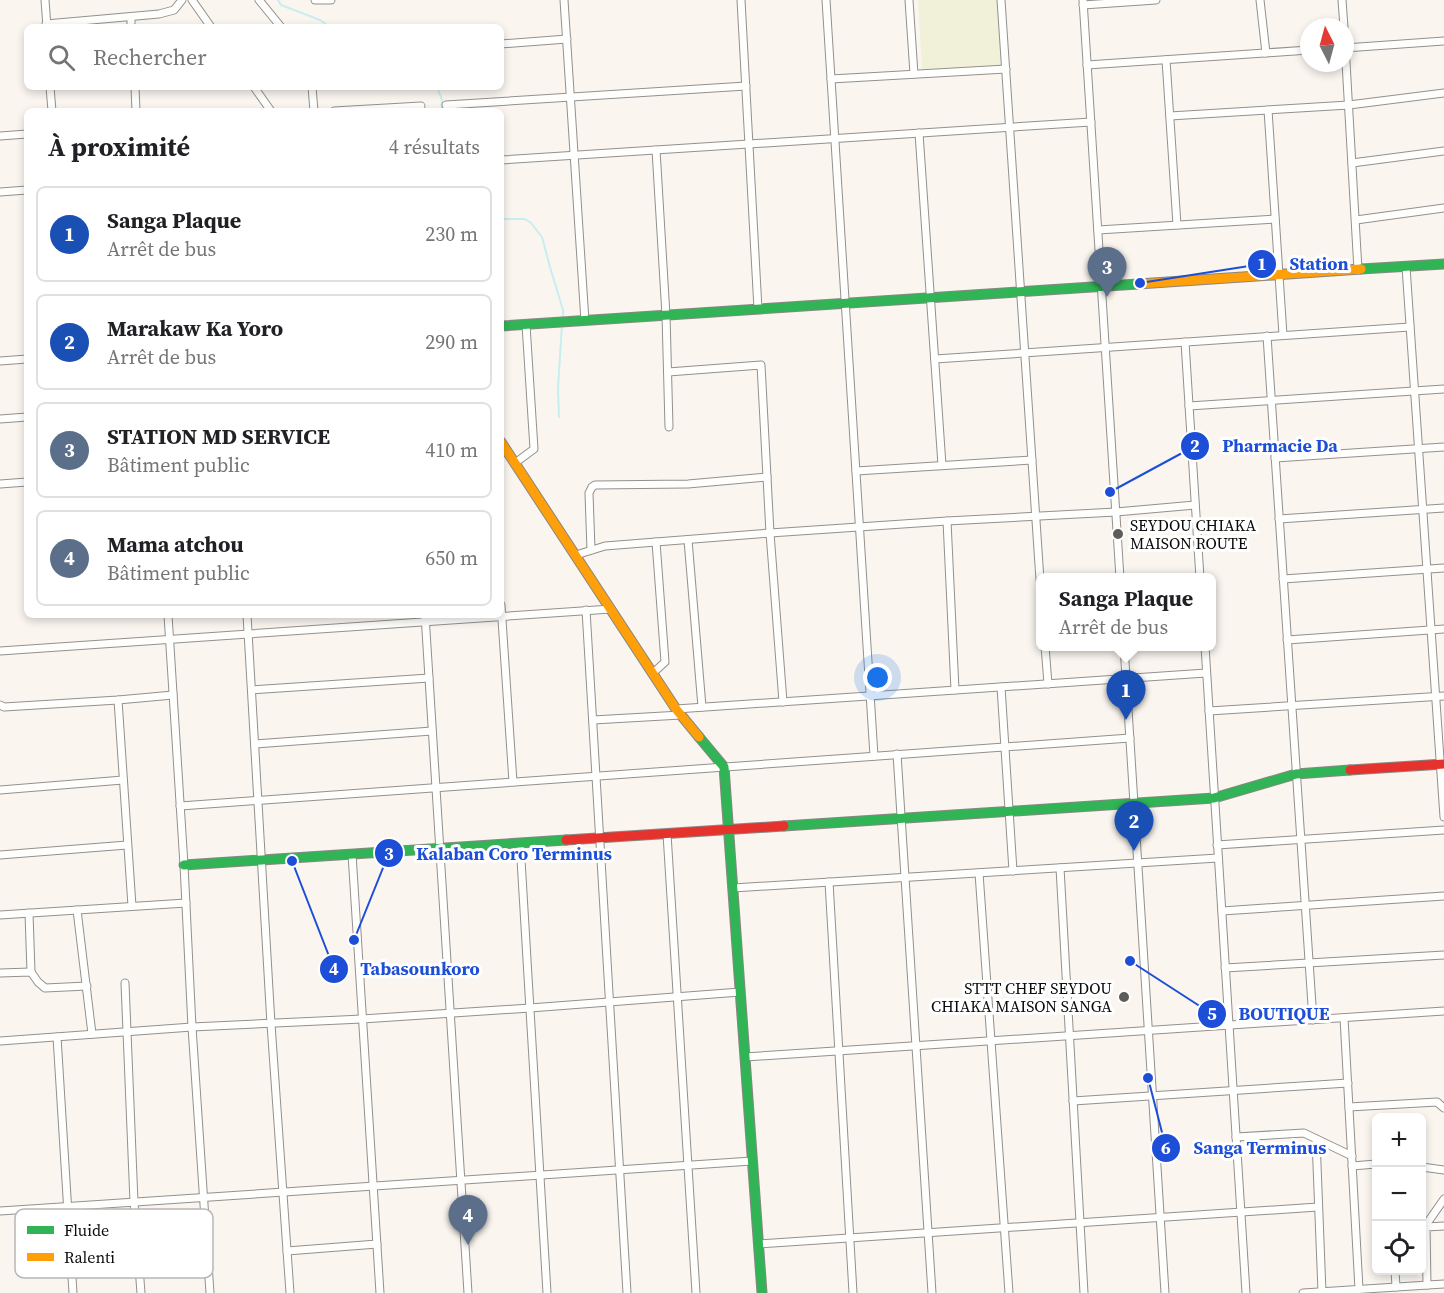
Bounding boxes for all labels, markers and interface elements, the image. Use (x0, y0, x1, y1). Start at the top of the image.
north arrow (1300, 18, 1354, 72)
search box (24, 24, 504, 90)
icon: search (45, 41, 78, 74)
text: Rechercher (93, 42, 207, 72)
text: À proximité (48, 129, 190, 165)
text: 4 résultats (389, 133, 480, 161)
text: Sanga Plaque (107, 205, 241, 235)
text: 1 (64, 220, 75, 248)
text: 230 m (425, 220, 478, 248)
text: Arrêt de bus (107, 235, 216, 263)
callout: Station (1247, 246, 1360, 282)
pin: 3 (1088, 248, 1126, 297)
text: 1 (1257, 251, 1267, 276)
text: Station (1290, 251, 1348, 276)
text: Marakaw Ka Yoro (107, 313, 283, 343)
text: 2 (64, 328, 75, 356)
text: 290 m (425, 328, 478, 356)
text: Arrêt de bus (107, 343, 216, 371)
text: STATION MD SERVICE (107, 421, 330, 451)
callout: Pharmacie Da (1180, 428, 1350, 464)
text: 2 (1190, 433, 1200, 458)
text: Pharmacie Da (1222, 433, 1338, 458)
text: 3 (64, 436, 75, 464)
text: 410 m (425, 436, 478, 464)
text: Bâtiment public (107, 451, 250, 479)
place label: SEYDOU CHIAKA MAISON ROUTE (1130, 514, 1256, 554)
marker: SEYDOU CHIAKA MAISON ROUTE (1111, 527, 1125, 541)
text: Mama atchou (107, 529, 244, 559)
text: 4 (64, 544, 75, 572)
text: 650 m (425, 544, 478, 572)
text: Bâtiment public (107, 559, 250, 587)
popup (1036, 573, 1216, 651)
text: Sanga Plaque (1059, 583, 1193, 613)
text: Arrêt de bus (1059, 613, 1168, 641)
your location (863, 663, 892, 692)
pin: 1 (1106, 670, 1146, 720)
pin: 2 (1114, 802, 1154, 851)
callout: Kalaban Coro Terminus (374, 835, 624, 871)
text: 3 (384, 841, 394, 866)
text: Kalaban Coro Terminus (416, 841, 612, 866)
callout: Tabasounkoro (319, 951, 492, 987)
text: 4 (329, 956, 339, 981)
text: Tabasounkoro (360, 956, 480, 981)
place label: STTT CHEF SEYDOU CHIAKA MAISON SANGA (931, 977, 1112, 1017)
marker: STTT CHEF SEYDOU CHIAKA MAISON SANGA (1117, 990, 1131, 1004)
callout: BOUTIQUE (1197, 996, 1342, 1032)
text: 5 (1207, 1001, 1217, 1026)
text: BOUTIQUE (1239, 1001, 1330, 1026)
map controls (1372, 1113, 1426, 1275)
button: + (1372, 1113, 1426, 1167)
callout: Sanga Terminus (1151, 1130, 1339, 1166)
text: 6 (1161, 1135, 1171, 1160)
text: Sanga Terminus (1193, 1135, 1327, 1160)
button: − (1372, 1167, 1426, 1221)
pin: 4 (448, 1196, 488, 1245)
legend (15, 1209, 213, 1278)
text: Fluide (64, 1219, 109, 1241)
button: locate (1372, 1221, 1426, 1275)
text: Ralenti (64, 1246, 115, 1268)

